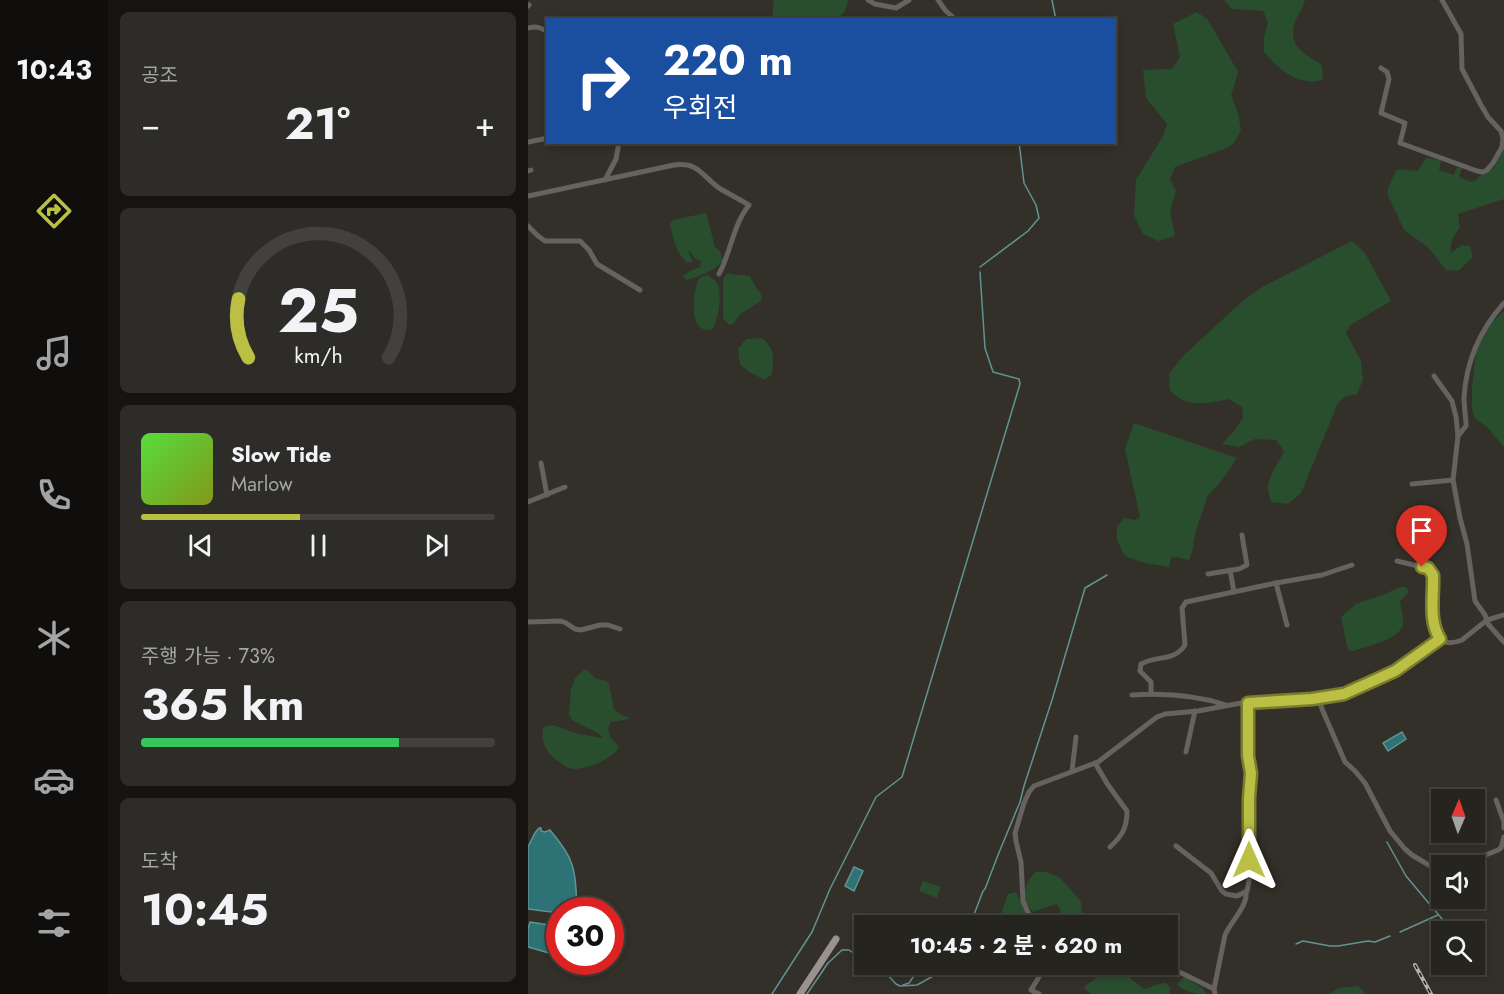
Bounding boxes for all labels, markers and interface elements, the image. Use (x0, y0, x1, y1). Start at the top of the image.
text: 220 m (663, 30, 793, 91)
icon: right (564, 42, 642, 120)
text: 10:43 (16, 50, 92, 89)
text: 공조 (141, 61, 178, 90)
text: 우회전 (663, 88, 738, 127)
text: 21° (285, 91, 350, 156)
text: − (141, 101, 160, 148)
text: + (475, 101, 495, 148)
icon: directions (33, 190, 75, 232)
text: 25 (277, 265, 359, 355)
icon: music (33, 332, 75, 374)
text: km/h (294, 340, 342, 371)
text: Slow Tide (231, 438, 331, 470)
text: Marlow (231, 470, 293, 499)
icon: phone (33, 474, 75, 516)
pin (1396, 505, 1447, 567)
icon: arrive (1405, 514, 1438, 547)
icon: previous (184, 529, 217, 562)
icon: pause (302, 529, 335, 562)
icon: next (420, 529, 453, 562)
icon: climate (33, 617, 75, 659)
text: 주행 가능 · 73% (141, 642, 275, 671)
text: 365 km (141, 672, 304, 737)
icon: car (33, 759, 75, 801)
north arrow (1431, 789, 1485, 843)
map controls (1431, 789, 1485, 975)
position arrow (1217, 828, 1281, 892)
text: 도착 (141, 847, 178, 876)
button: sound (1431, 855, 1485, 909)
text: 10:45 (141, 877, 269, 942)
speed limit sign: 30 (546, 897, 624, 975)
icon: filters (33, 902, 75, 944)
button: search (1431, 921, 1485, 975)
text: 10:45 · 2 분 · 620 m (910, 929, 1122, 961)

